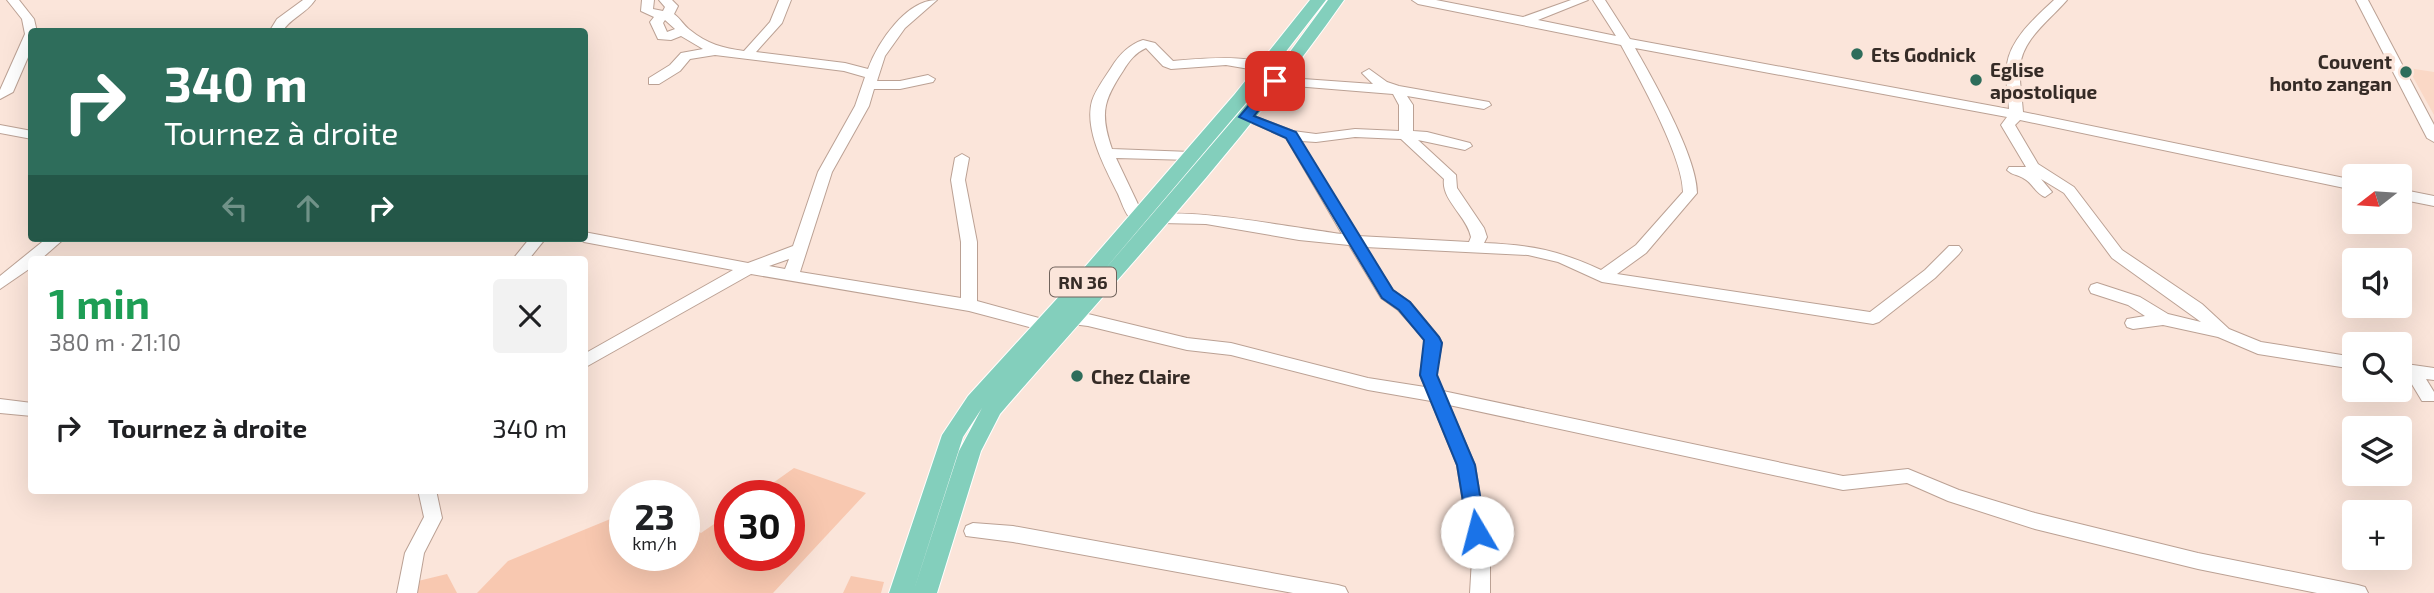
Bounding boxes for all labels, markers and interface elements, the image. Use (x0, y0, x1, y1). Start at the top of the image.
place label: Ets Godnick (1871, 43, 1976, 66)
marker: Ets Godnick (1849, 46, 1865, 62)
place label: Couvent honto zangan (2269, 50, 2392, 95)
pin (1245, 51, 1305, 111)
text: 340 m (164, 53, 308, 112)
icon: right (49, 56, 140, 147)
place label: Eglise apostolique (1990, 58, 2098, 103)
icon: arrive (1256, 62, 1294, 100)
marker: Couvent honto zangan (2398, 64, 2414, 80)
marker: Eglise apostolique (1968, 72, 1984, 88)
text: Tournez à droite (164, 113, 398, 151)
north arrow (2342, 164, 2412, 234)
map controls (2342, 164, 2412, 570)
icon: left (216, 189, 254, 227)
icon: ahead (289, 189, 327, 227)
icon: right (362, 189, 400, 227)
button: sound (2342, 248, 2412, 318)
road number: RN 36 (1050, 268, 1116, 296)
text: 1 min (49, 277, 150, 327)
button: close (493, 279, 567, 353)
text: 380 m · 21:10 (49, 328, 181, 356)
button: search (2342, 332, 2412, 402)
place label: Chez Claire (1091, 365, 1191, 388)
marker: Chez Claire (1069, 368, 1085, 384)
icon: right (49, 409, 87, 447)
text: Tournez à droite (108, 412, 307, 443)
text: 340 m (492, 412, 567, 443)
button: layers (2342, 416, 2412, 486)
speed limit sign: 30 (714, 480, 805, 571)
text: 23 (634, 495, 675, 537)
position arrow (1440, 495, 1514, 569)
button: + (2342, 500, 2412, 570)
text: km/h (632, 532, 677, 554)

